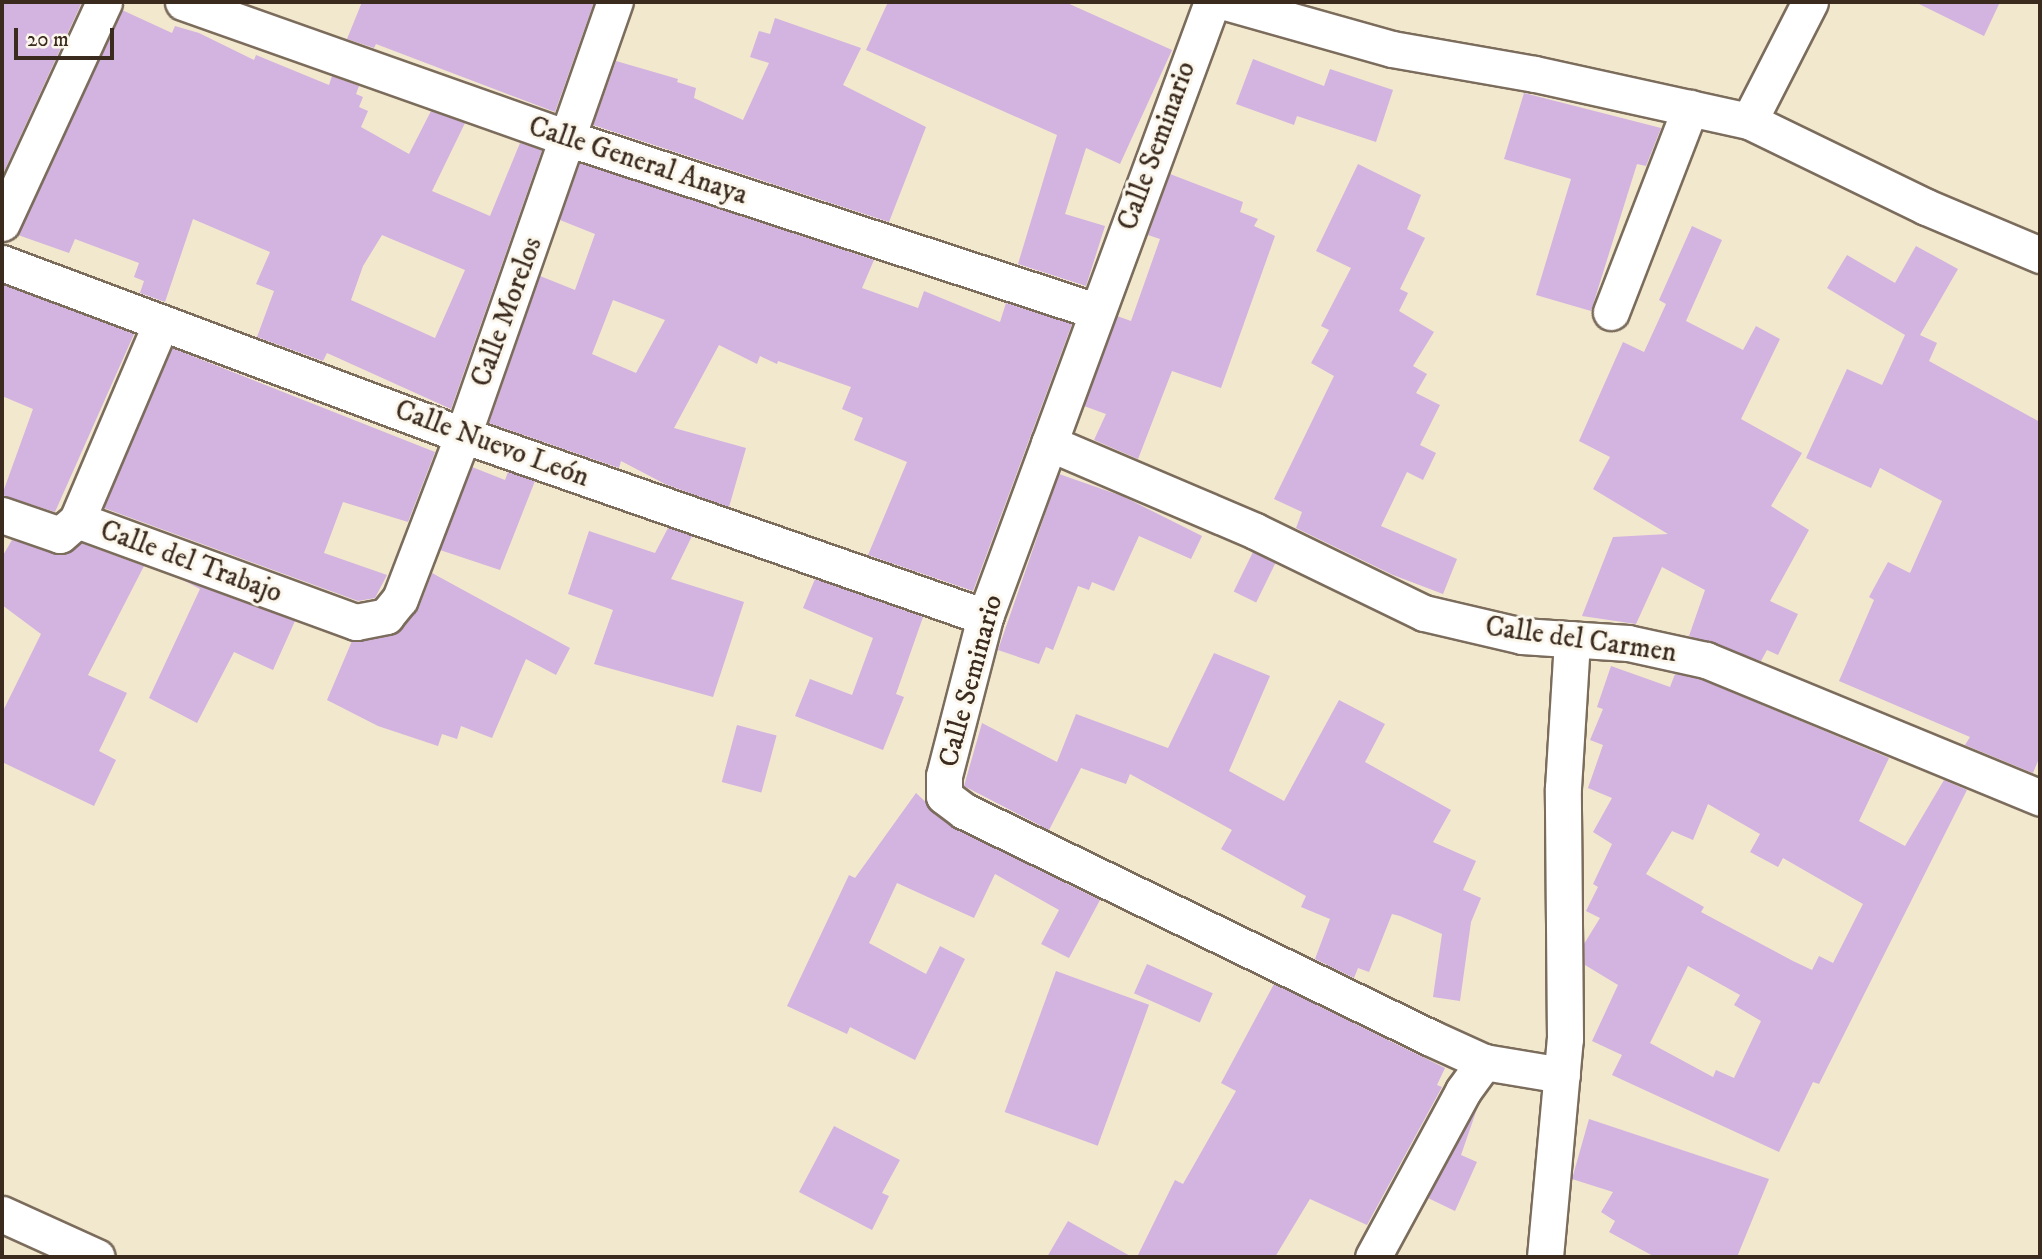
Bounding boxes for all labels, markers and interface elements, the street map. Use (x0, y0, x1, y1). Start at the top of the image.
scale bar (18, 14, 117, 58)
text: 20 m (27, 27, 69, 53)
street label: Calle Seminario (1111, 57, 1203, 235)
street label: Calle General Anaya (524, 110, 752, 212)
street label: Calle Morelos (464, 233, 550, 391)
street label: Calle Nuevo León (390, 393, 594, 495)
street label: Calle del Trabajo (96, 514, 286, 610)
street label: Calle Seminario (932, 591, 1010, 771)
street label: Calle del Carmen (1483, 610, 1679, 670)

